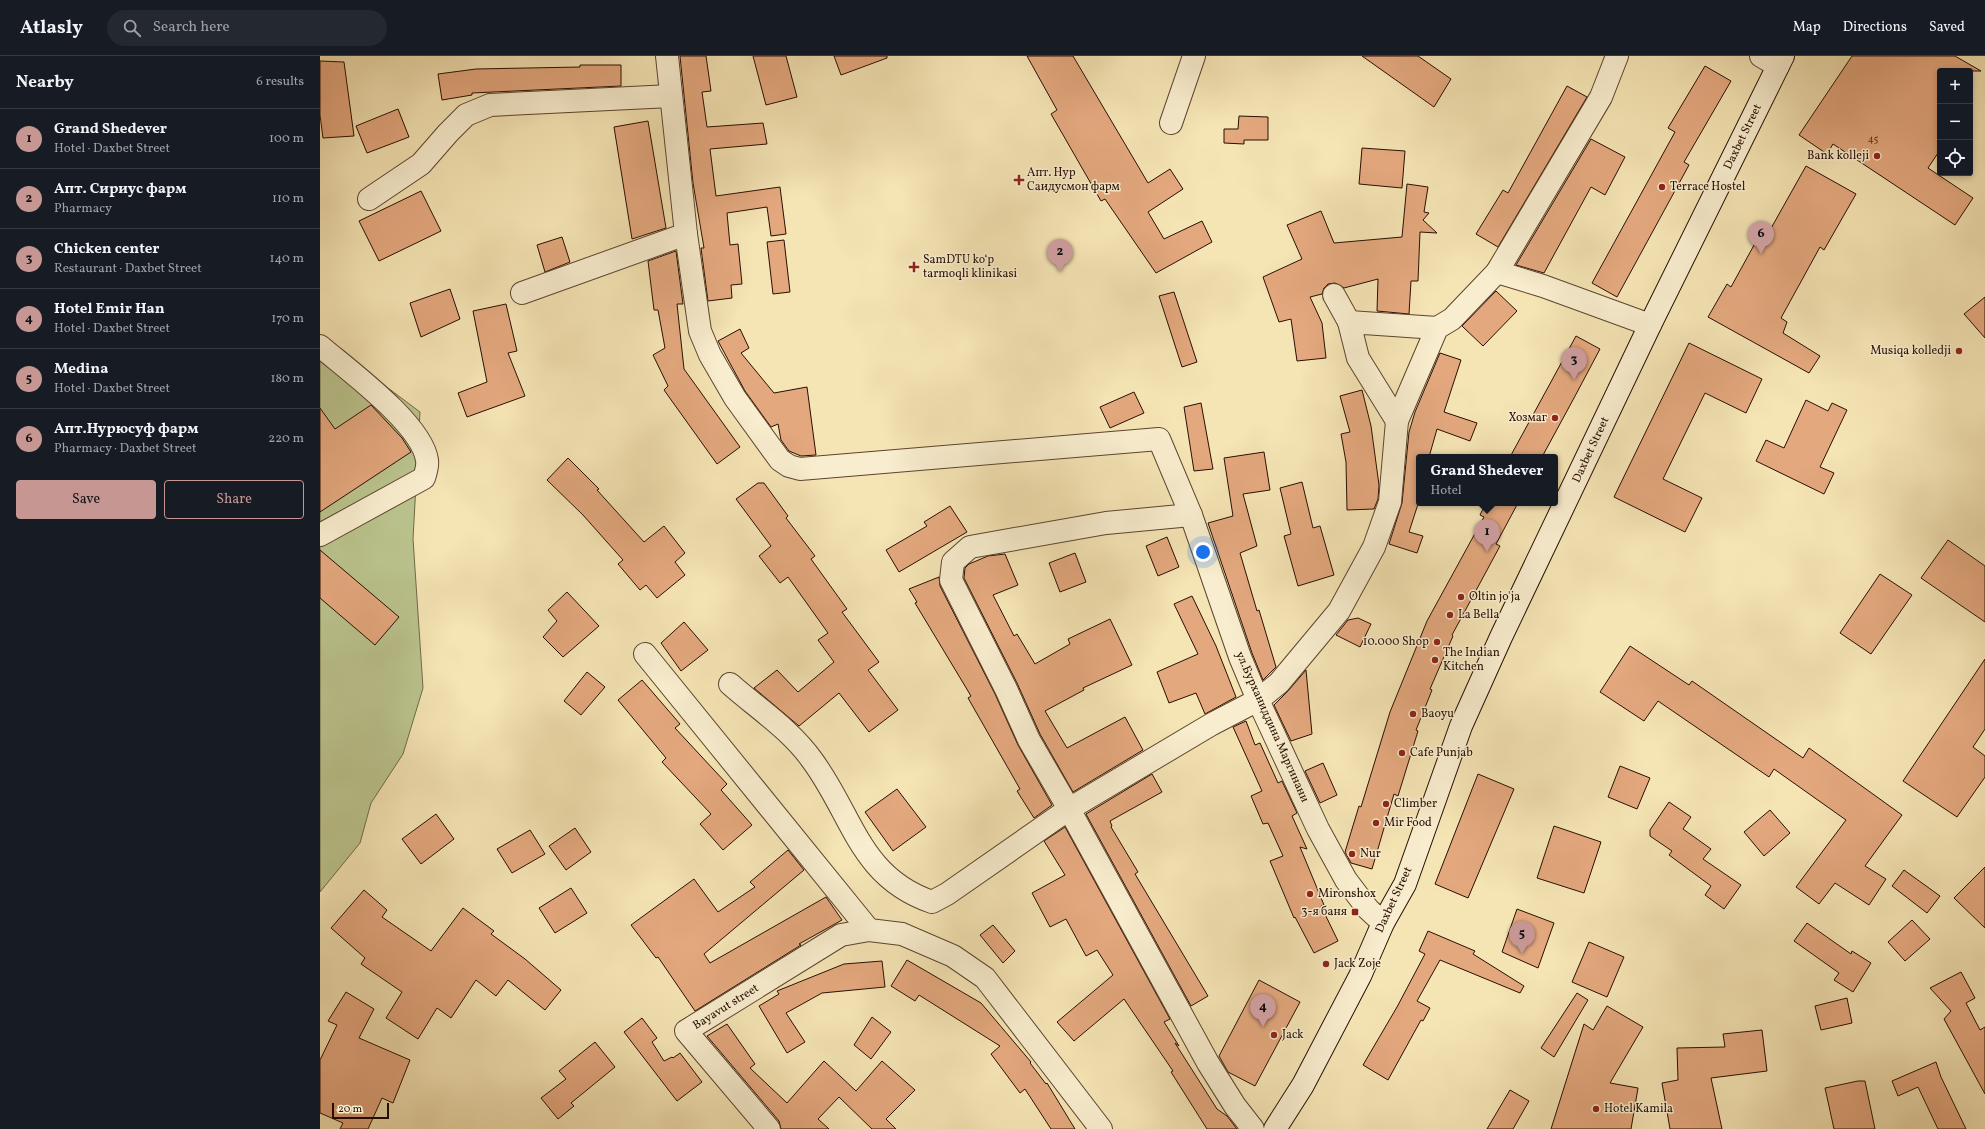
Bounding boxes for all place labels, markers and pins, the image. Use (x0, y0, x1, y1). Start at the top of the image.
place label: Bank kolleji (1807, 148, 1869, 164)
marker: Bank kolleji (1872, 151, 1882, 161)
place label: Апт. Нур Саидусмон фарм (1027, 165, 1120, 195)
marker: Апт. Нур Саидусмон фарм (1014, 175, 1024, 185)
place label: Terrace Hostel (1670, 179, 1746, 195)
marker: Terrace Hostel (1657, 182, 1667, 192)
pin: 6 (1748, 221, 1774, 254)
pin: 2 (1047, 239, 1073, 272)
place label: SamDTU ko‘p tarmoqli klinikasi (923, 252, 1018, 282)
marker: SamDTU ko‘p tarmoqli klinikasi (908, 261, 920, 273)
place label: Musiqa kolledji (1870, 343, 1951, 359)
marker: Musiqa kolledji (1954, 346, 1964, 356)
pin: 3 (1561, 347, 1587, 380)
place label: Хозмаг (1509, 410, 1548, 426)
marker: Хозмаг (1550, 413, 1560, 423)
pin: 1 (1474, 519, 1500, 552)
place label: Oltin jo'ja (1469, 589, 1520, 605)
marker: Oltin jo'ja (1456, 592, 1466, 602)
place label: La Bella (1458, 607, 1499, 623)
marker: La Bella (1445, 610, 1455, 620)
place label: 10.000 Shop (1363, 634, 1429, 650)
marker: 10.000 Shop (1432, 637, 1442, 647)
place label: The Indian Kitchen (1443, 645, 1500, 675)
marker: The Indian Kitchen (1430, 655, 1440, 665)
place label: Baoyu (1421, 706, 1454, 722)
marker: Baoyu (1408, 709, 1418, 719)
place label: Cafe Punjab (1410, 745, 1473, 761)
marker: Cafe Punjab (1397, 748, 1407, 758)
place label: Climber (1394, 796, 1437, 812)
marker: Climber (1381, 799, 1391, 809)
place label: Mir Food (1384, 815, 1432, 831)
marker: Mir Food (1371, 818, 1381, 828)
place label: Nur (1360, 846, 1381, 862)
marker: Nur (1347, 849, 1357, 859)
place label: Mironshox (1318, 886, 1376, 902)
marker: Mironshox (1305, 889, 1315, 899)
place label: 3-я баня (1301, 904, 1347, 920)
marker: 3-я баня (1350, 907, 1360, 917)
pin: 5 (1509, 921, 1535, 954)
place label: Jack Zoje (1334, 956, 1381, 972)
marker: Jack Zoje (1321, 959, 1331, 969)
pin: 4 (1250, 994, 1276, 1027)
place label: Jack (1282, 1027, 1304, 1043)
marker: Jack (1269, 1030, 1279, 1040)
place label: Hotel Kamila (1604, 1101, 1673, 1117)
marker: Hotel Kamila (1591, 1104, 1601, 1114)

